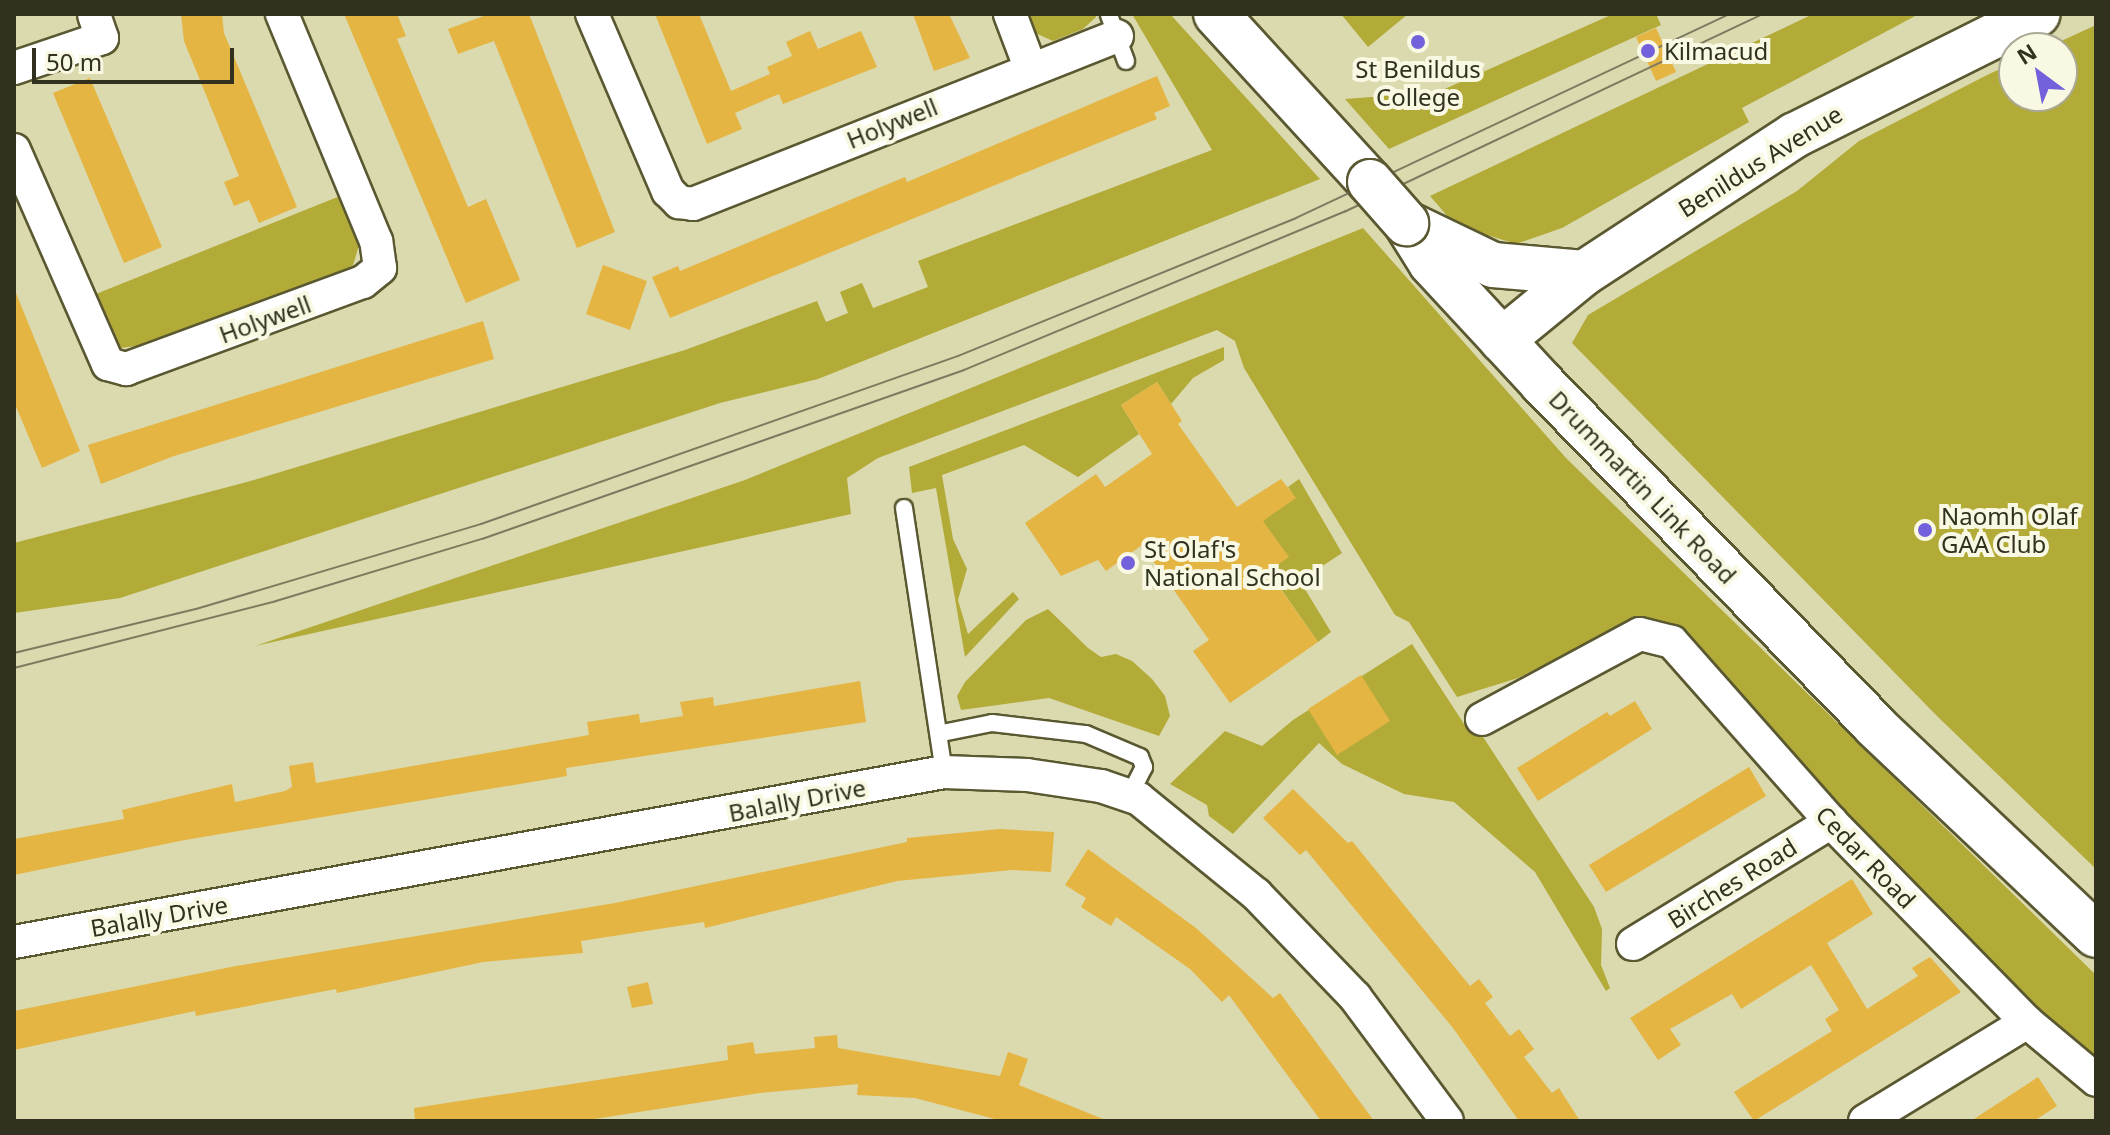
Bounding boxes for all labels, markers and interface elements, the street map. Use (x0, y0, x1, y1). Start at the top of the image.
scale bar (36, 32, 238, 82)
north arrow (1998, 32, 2078, 112)
marker: St Benildus College (1409, 33, 1427, 51)
text: N (2011, 36, 2042, 71)
place label: Kilmacud (1664, 37, 1768, 65)
marker: Kilmacud (1639, 42, 1657, 60)
text: 50 m (46, 45, 102, 78)
place label: St Benildus College (1355, 55, 1481, 111)
street label: Holywell (842, 92, 942, 154)
street label: Benildus Avenue (1673, 99, 1847, 223)
street label: Holywell (215, 289, 315, 349)
street label: Drummartin Link Road (1543, 385, 1743, 589)
place label: Naomh Olaf GAA Club (1941, 502, 2077, 558)
marker: Naomh Olaf GAA Club (1916, 521, 1934, 539)
place label: St Olaf's National School (1144, 535, 1321, 591)
marker: St Olaf's National School (1119, 554, 1137, 572)
street label: Balally Drive (726, 773, 868, 827)
street label: Cedar Road (1810, 800, 1922, 914)
street label: Birches Road (1662, 832, 1802, 934)
street label: Balally Drive (88, 890, 230, 942)

